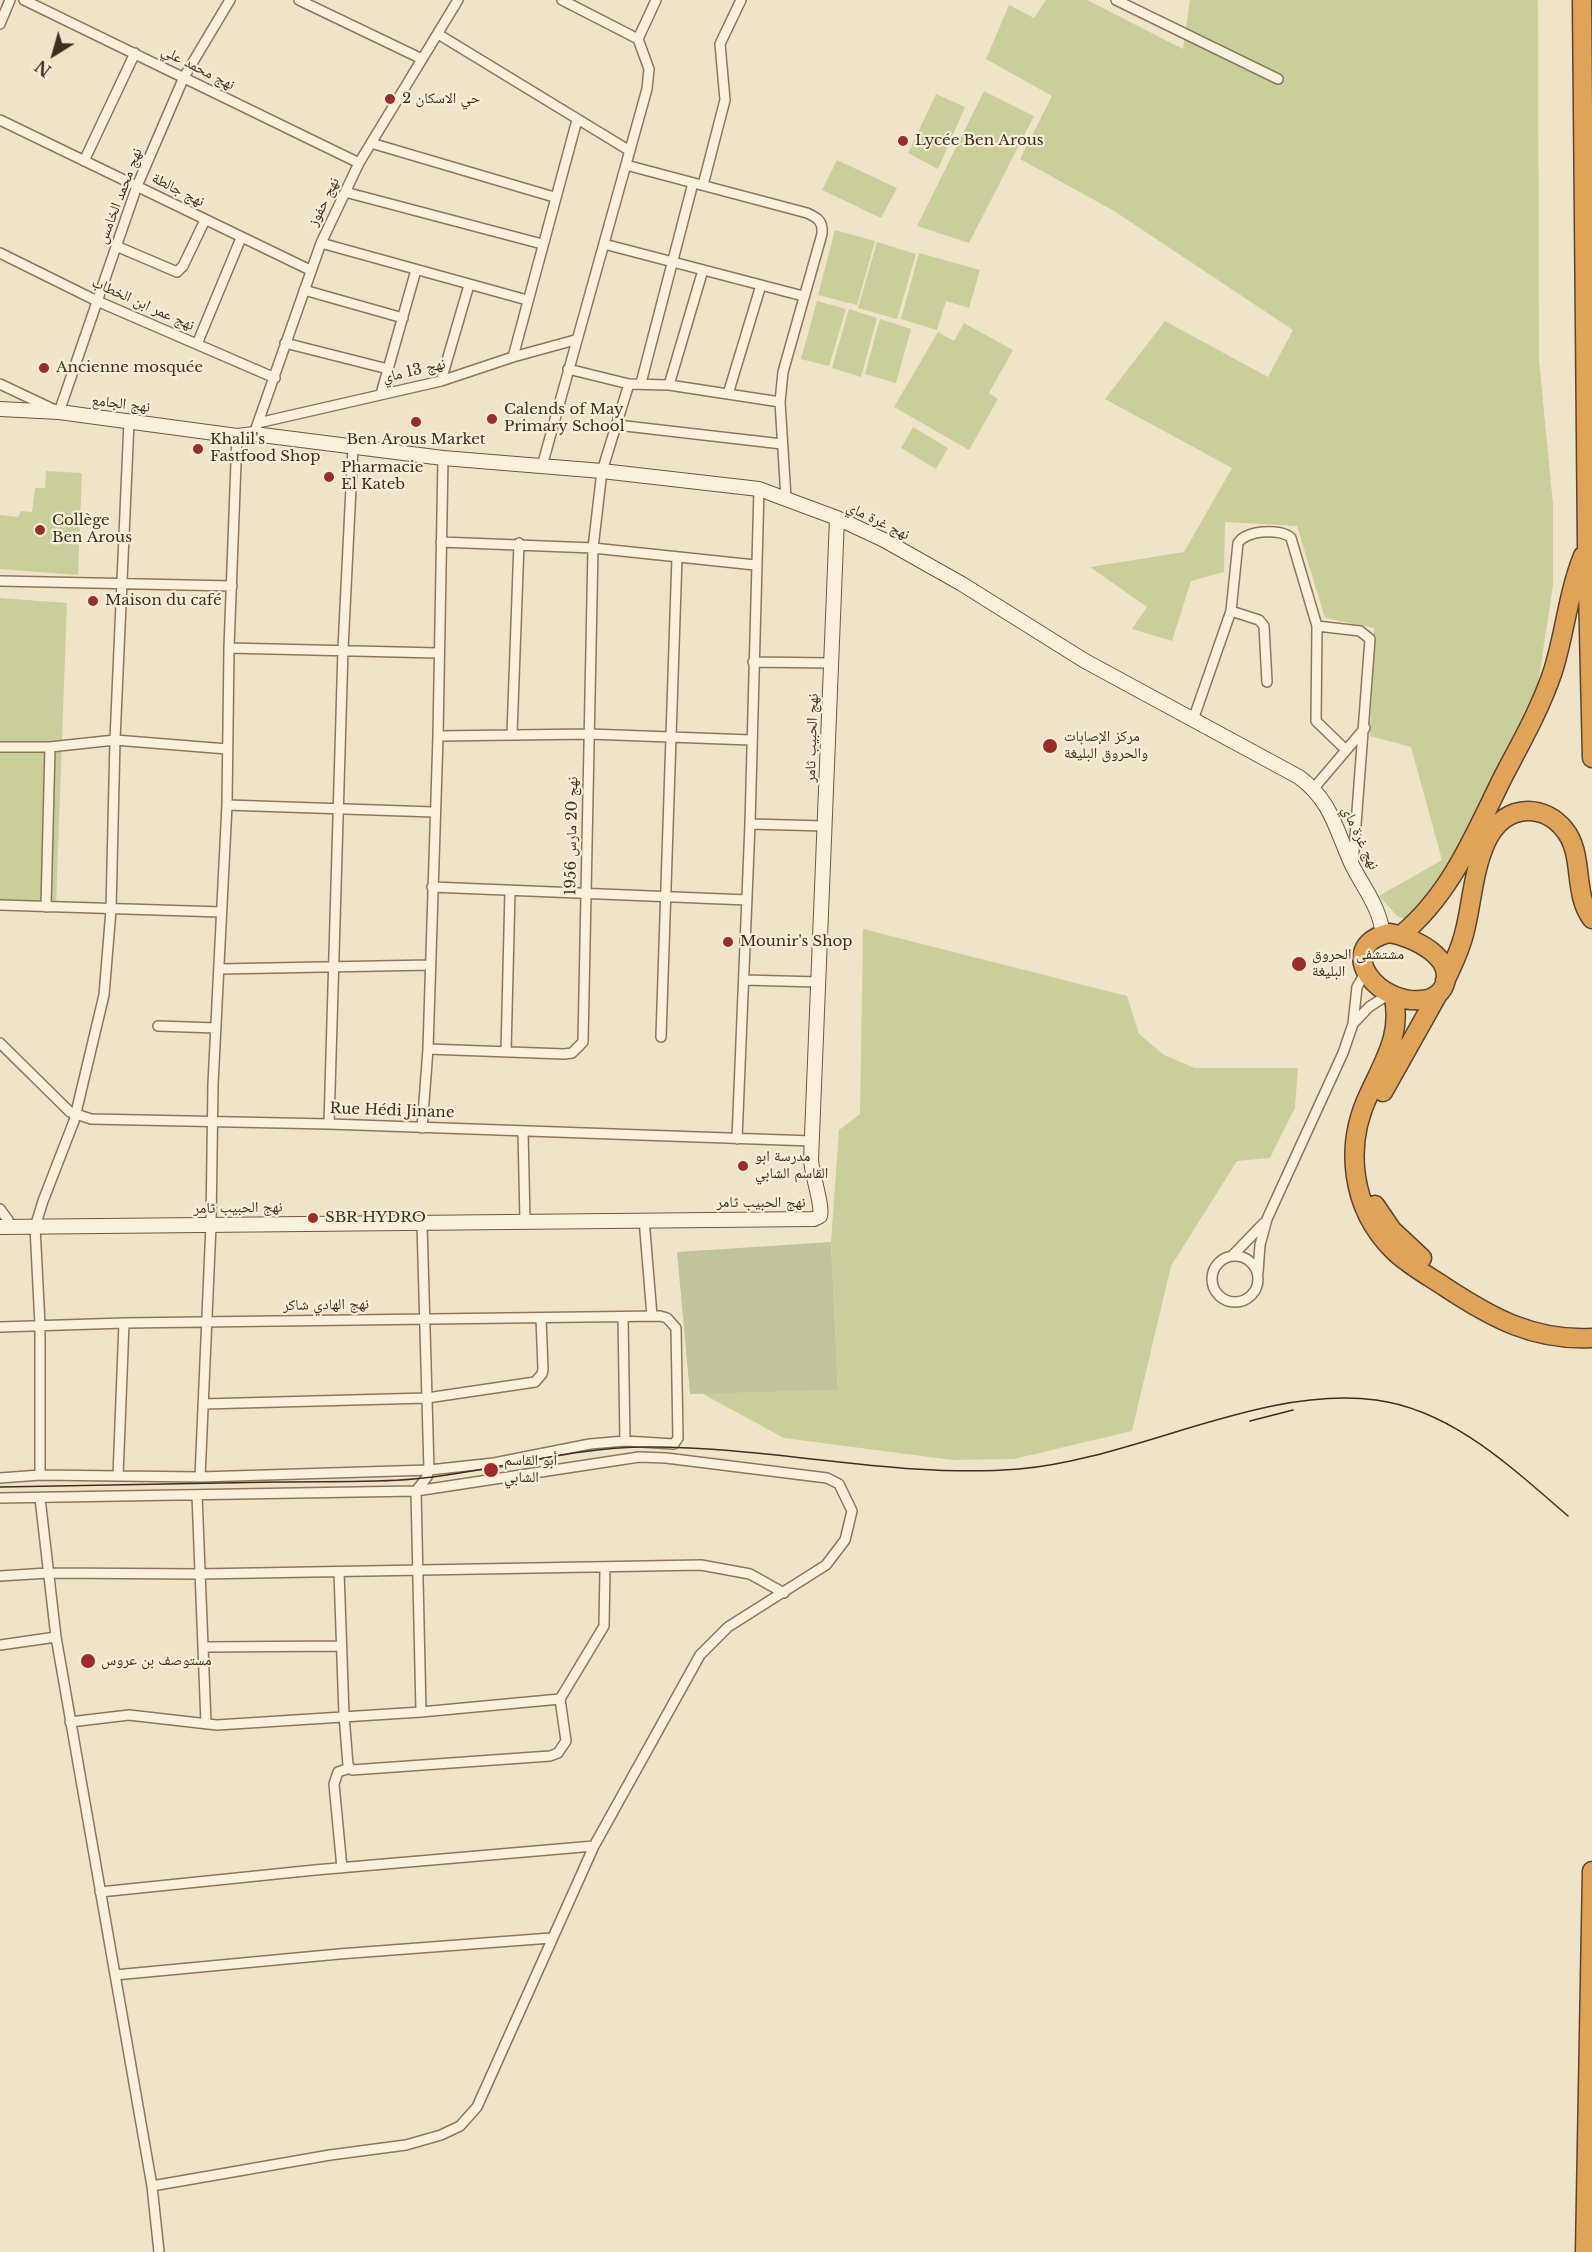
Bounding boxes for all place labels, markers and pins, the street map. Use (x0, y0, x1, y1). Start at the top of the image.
place label: حي الاسكان 2 (402, 90, 480, 108)
marker: حي الاسكان 2 (383, 92, 397, 106)
place label: Lycée Ben Arous (915, 132, 1044, 150)
marker: Lycée Ben Arous (896, 134, 910, 148)
place label: Ancienne mosquée (56, 359, 203, 377)
marker: Ancienne mosquée (37, 361, 51, 375)
place label: Calends of May Primary School (504, 401, 625, 436)
marker: Calends of May Primary School (485, 412, 499, 426)
marker: Ben Arous Market (409, 415, 423, 429)
place label: Khalil's Fastfood Shop (210, 431, 320, 466)
place label: Ben Arous Market (346, 431, 486, 449)
marker: Khalil's Fastfood Shop (191, 442, 205, 456)
place label: Pharmacie El Kateb (341, 459, 423, 494)
marker: Pharmacie El Kateb (322, 470, 336, 484)
place label: Collège Ben Arous (52, 512, 132, 547)
marker: Collège Ben Arous (33, 523, 47, 537)
place label: Maison du café (105, 592, 221, 610)
marker: Maison du café (86, 594, 100, 608)
place label: مركز الإصابات والحروق البليغة (1064, 728, 1148, 763)
marker: مركز الإصابات والحروق البليغة (1041, 737, 1059, 755)
place label: Mounir's Shop (740, 933, 853, 951)
marker: Mounir's Shop (721, 935, 735, 949)
place label: مشتشفى الحروق البليغة (1312, 946, 1404, 981)
marker: مشتشفى الحروق البليغة (1290, 955, 1308, 973)
place label: مدرسة ابو القاسم الشابي (755, 1148, 828, 1183)
marker: مدرسة ابو القاسم الشابي (736, 1159, 750, 1173)
place label: SBR HYDRO (325, 1209, 426, 1227)
marker: SBR HYDRO (306, 1211, 320, 1225)
place label: أبو القاسم الشابي (504, 1452, 557, 1487)
marker: أبو القاسم الشابي (482, 1461, 500, 1479)
marker: مستوصف بن عروس (79, 1652, 97, 1670)
place label: مستوصف بن عروس (101, 1652, 212, 1670)

